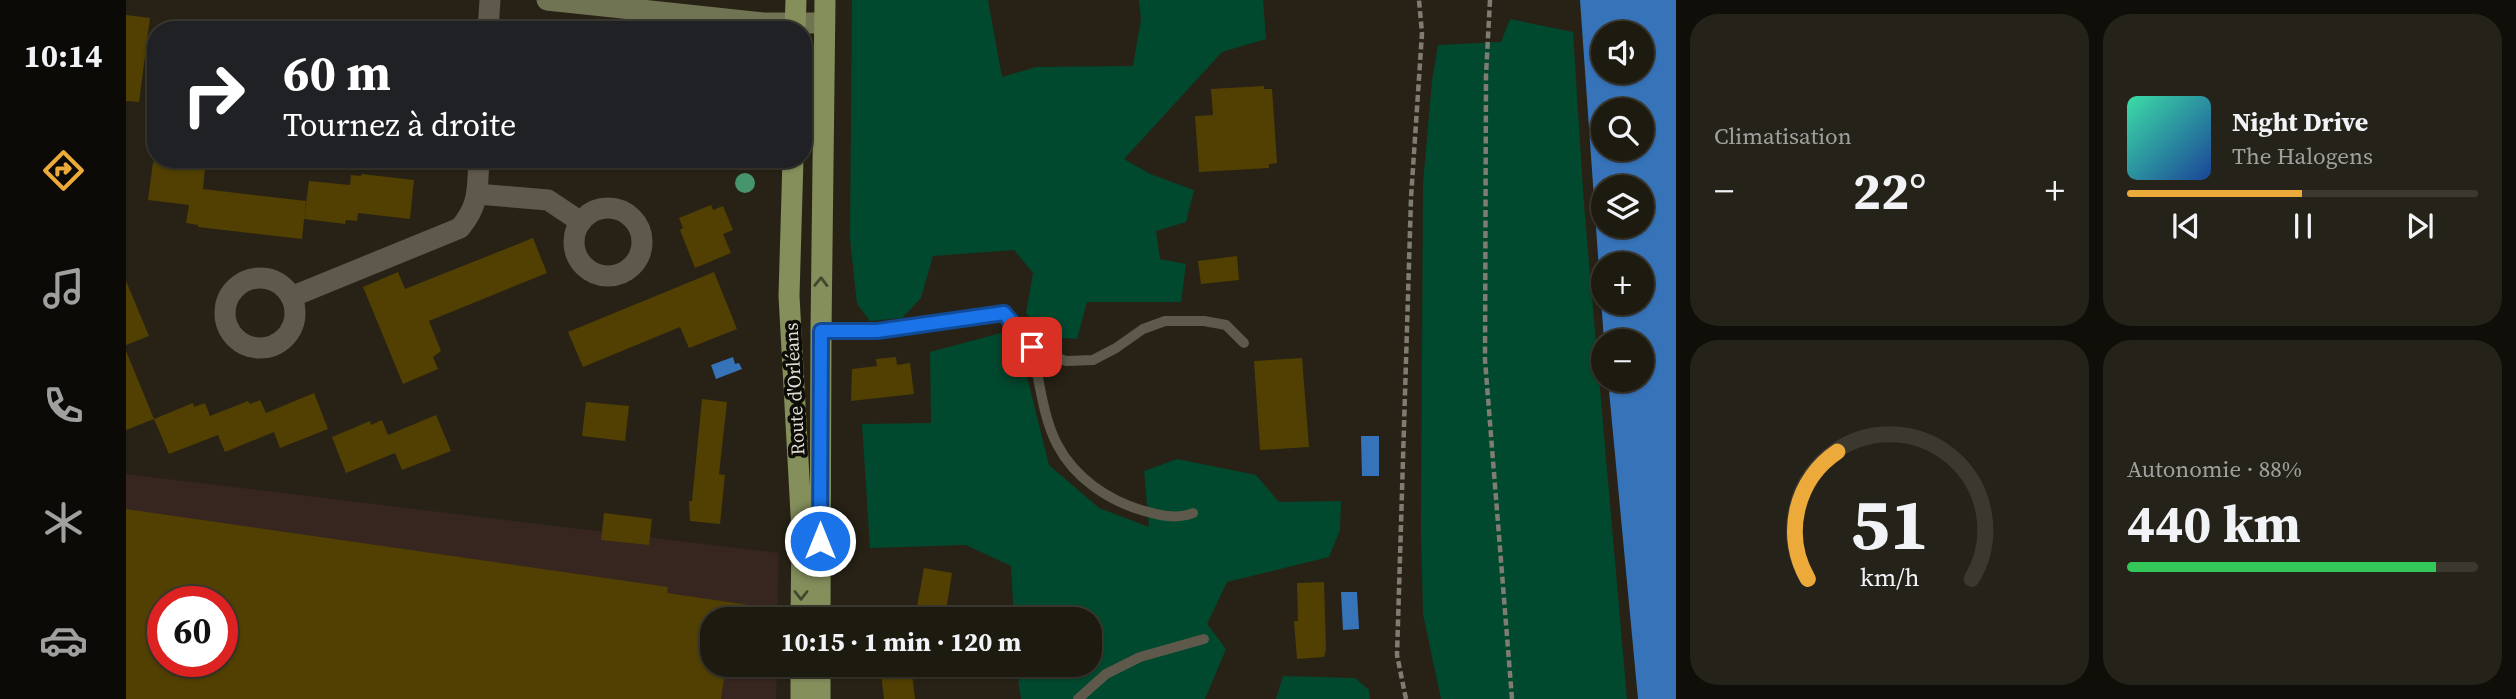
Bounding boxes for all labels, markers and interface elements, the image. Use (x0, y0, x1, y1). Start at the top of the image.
map controls (1591, 21, 1654, 392)
button: sound (1591, 21, 1654, 84)
text: 10:14 (24, 34, 102, 78)
text: 60 m (283, 39, 391, 106)
icon: right (168, 49, 259, 140)
button: search (1591, 98, 1654, 161)
text: Tournez à droite (283, 103, 516, 147)
text: Night Drive (2232, 104, 2368, 140)
text: Climatisation (1714, 120, 1852, 152)
text: The Halogens (2232, 140, 2373, 172)
icon: directions (39, 146, 88, 195)
text: 22° (1853, 155, 1926, 226)
text: − (1714, 165, 1734, 217)
text: + (2045, 165, 2065, 217)
button: layers (1591, 175, 1654, 238)
icon: previous (2167, 207, 2205, 245)
icon: pause (2284, 207, 2322, 245)
icon: next (2401, 207, 2439, 245)
button: + (1591, 252, 1654, 315)
icon: music (39, 264, 88, 313)
one-way arrow (813, 276, 829, 287)
pin (1002, 317, 1062, 377)
street label: Route d'Orléans (778, 322, 810, 456)
icon: arrive (1013, 328, 1051, 366)
button: − (1591, 329, 1654, 392)
icon: phone (39, 381, 88, 430)
text: Autonomie · 88% (2127, 453, 2302, 485)
text: 51 (1850, 474, 1929, 573)
text: 440 km (2127, 488, 2301, 559)
icon: climate (39, 498, 88, 547)
position arrow (783, 504, 857, 578)
text: km/h (1860, 559, 1919, 593)
speed limit sign: 60 (147, 586, 238, 677)
one-way arrow (793, 590, 809, 600)
icon: car (39, 616, 88, 665)
text: 10:15 · 1 min · 120 m (781, 624, 1021, 660)

